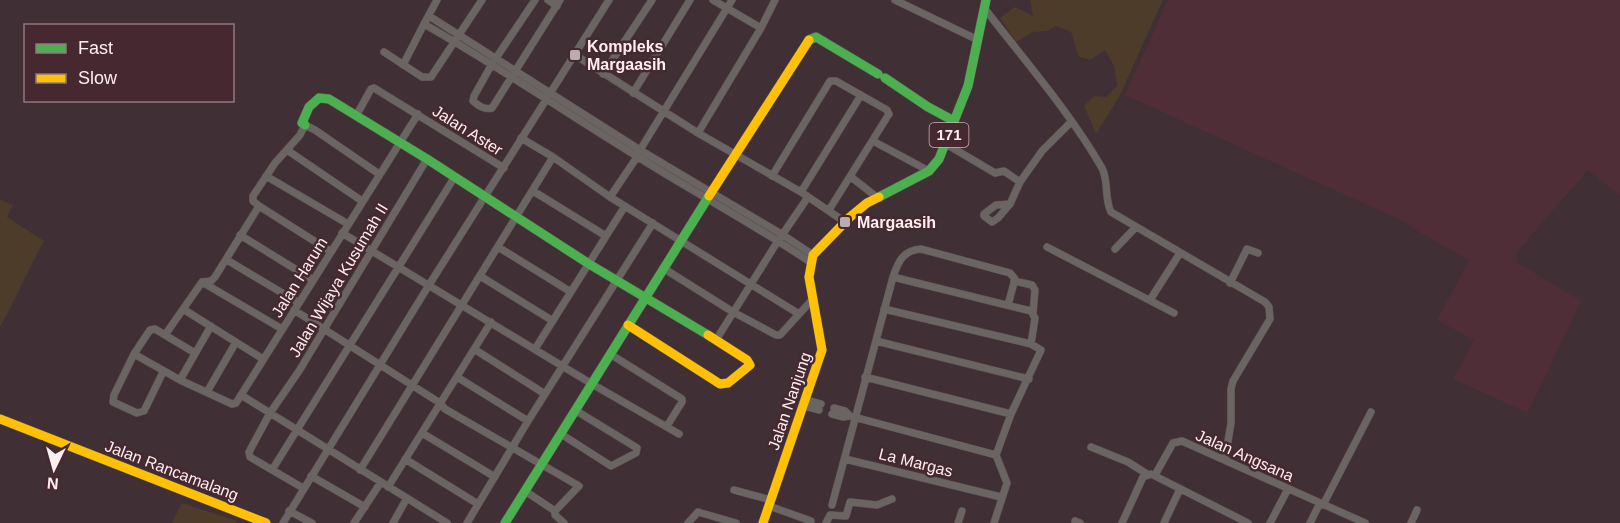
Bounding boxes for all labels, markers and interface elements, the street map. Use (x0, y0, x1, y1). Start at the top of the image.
legend (24, 24, 234, 102)
text: Fast (78, 38, 113, 58)
place label: Kompleks Margaasih (587, 38, 666, 73)
marker: Kompleks Margaasih (568, 48, 582, 62)
text: Slow (78, 68, 118, 88)
street label: Jalan Aster (430, 102, 506, 159)
road number: 171 (930, 123, 968, 147)
street label: Jalan Wijaya Kusumah II (286, 200, 391, 360)
place label: Margaasih (857, 214, 936, 231)
marker: Margaasih (838, 215, 852, 229)
street label: Jalan Harum (268, 234, 331, 320)
street label: Jalan Nanjung (765, 350, 814, 452)
street label: Jalan Angsana (1193, 426, 1296, 485)
street label: Jalan Rancamalang (103, 437, 241, 504)
north arrow (24, 439, 84, 499)
street label: La Margas (877, 445, 955, 480)
text: N (46, 474, 59, 492)

